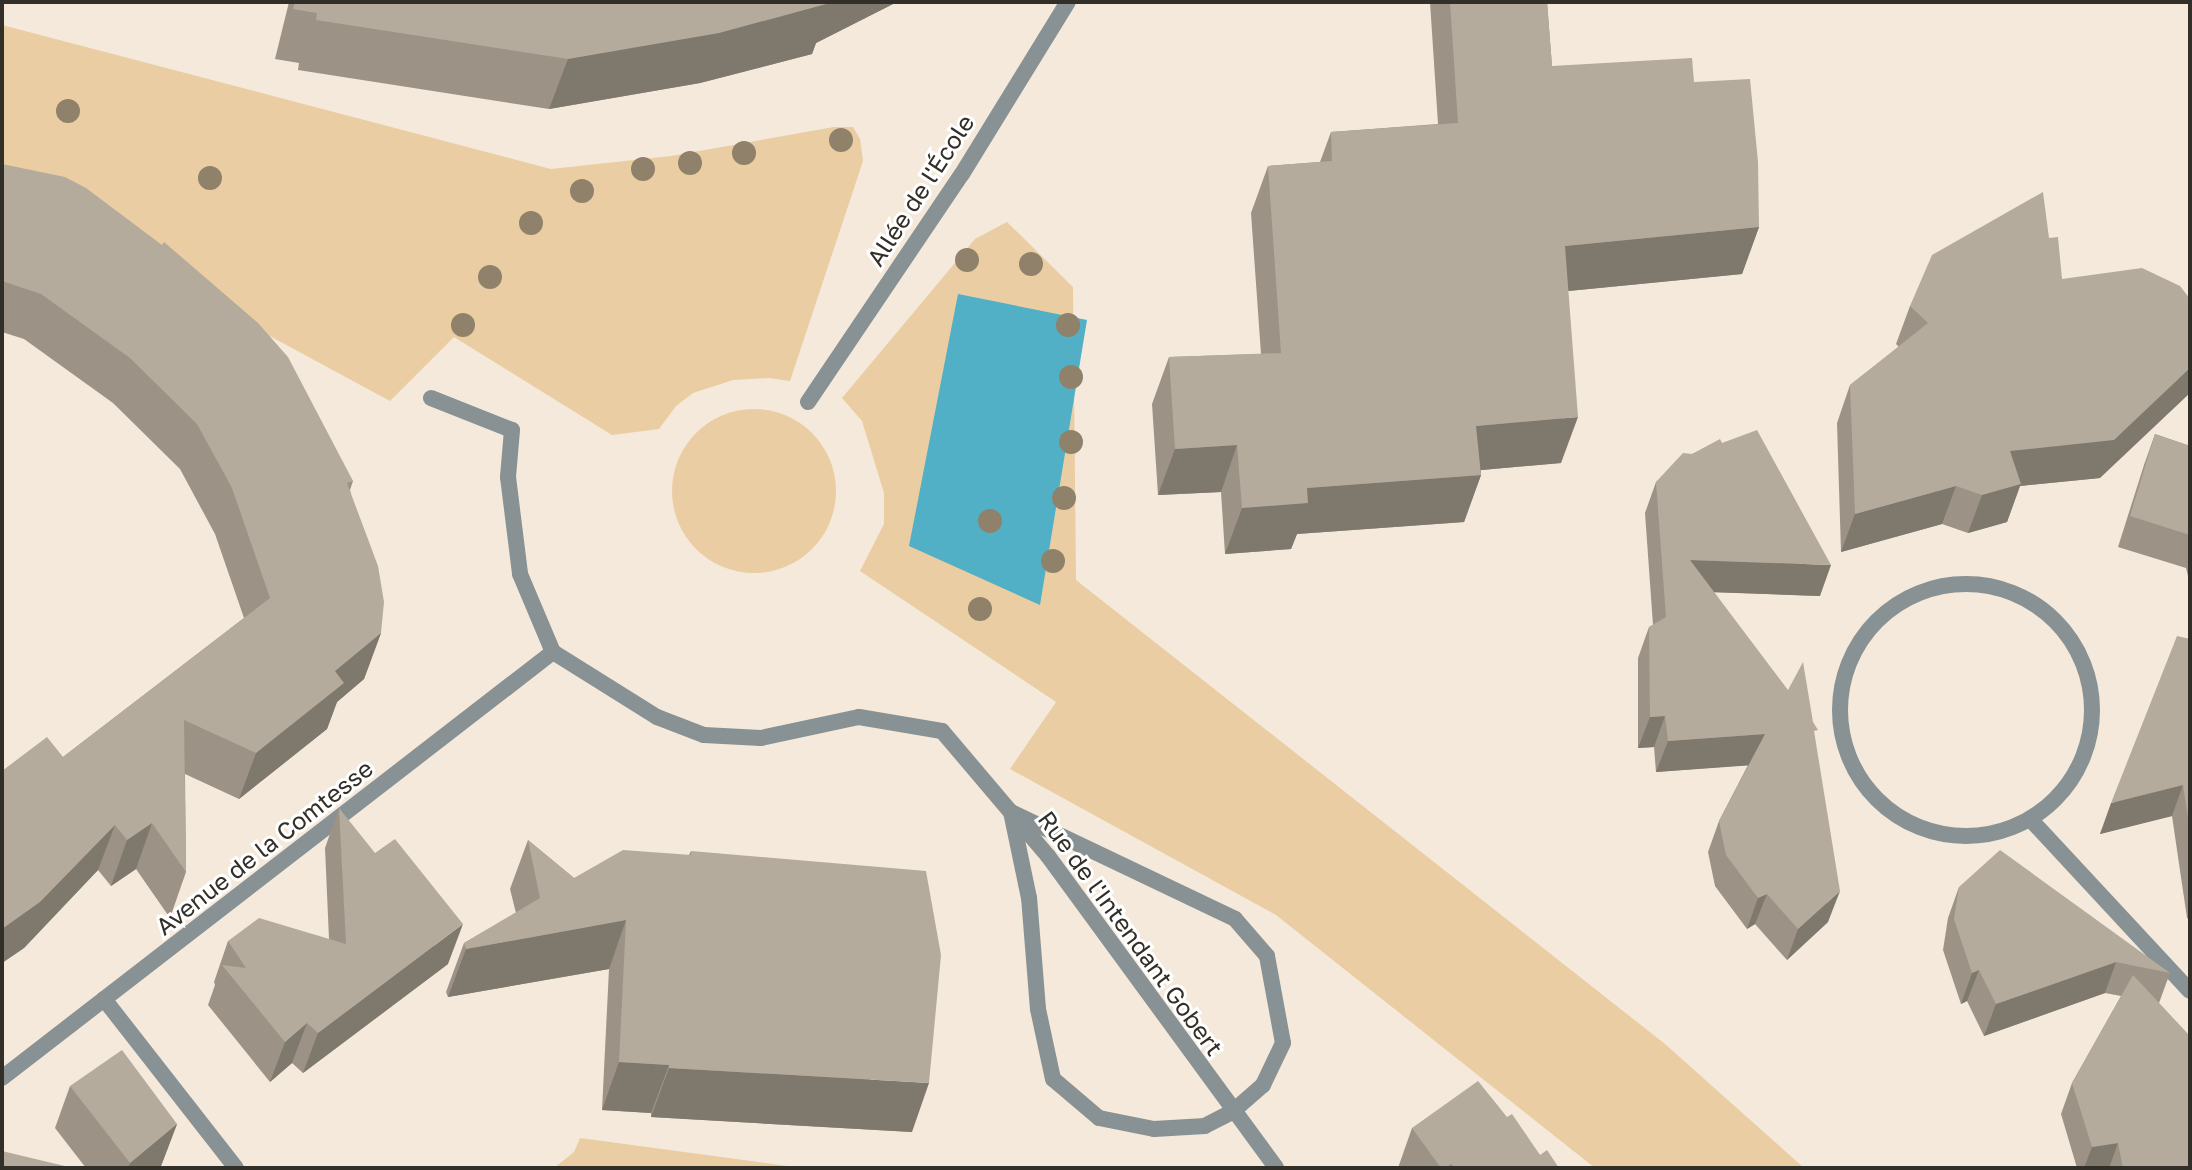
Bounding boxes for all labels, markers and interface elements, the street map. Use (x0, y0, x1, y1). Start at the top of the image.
street label: Allée de l'École (860, 109, 980, 271)
street label: Avenue de la Comtesse (150, 753, 378, 941)
street label: Rue de l'Intendant Gobert (1033, 805, 1229, 1061)

